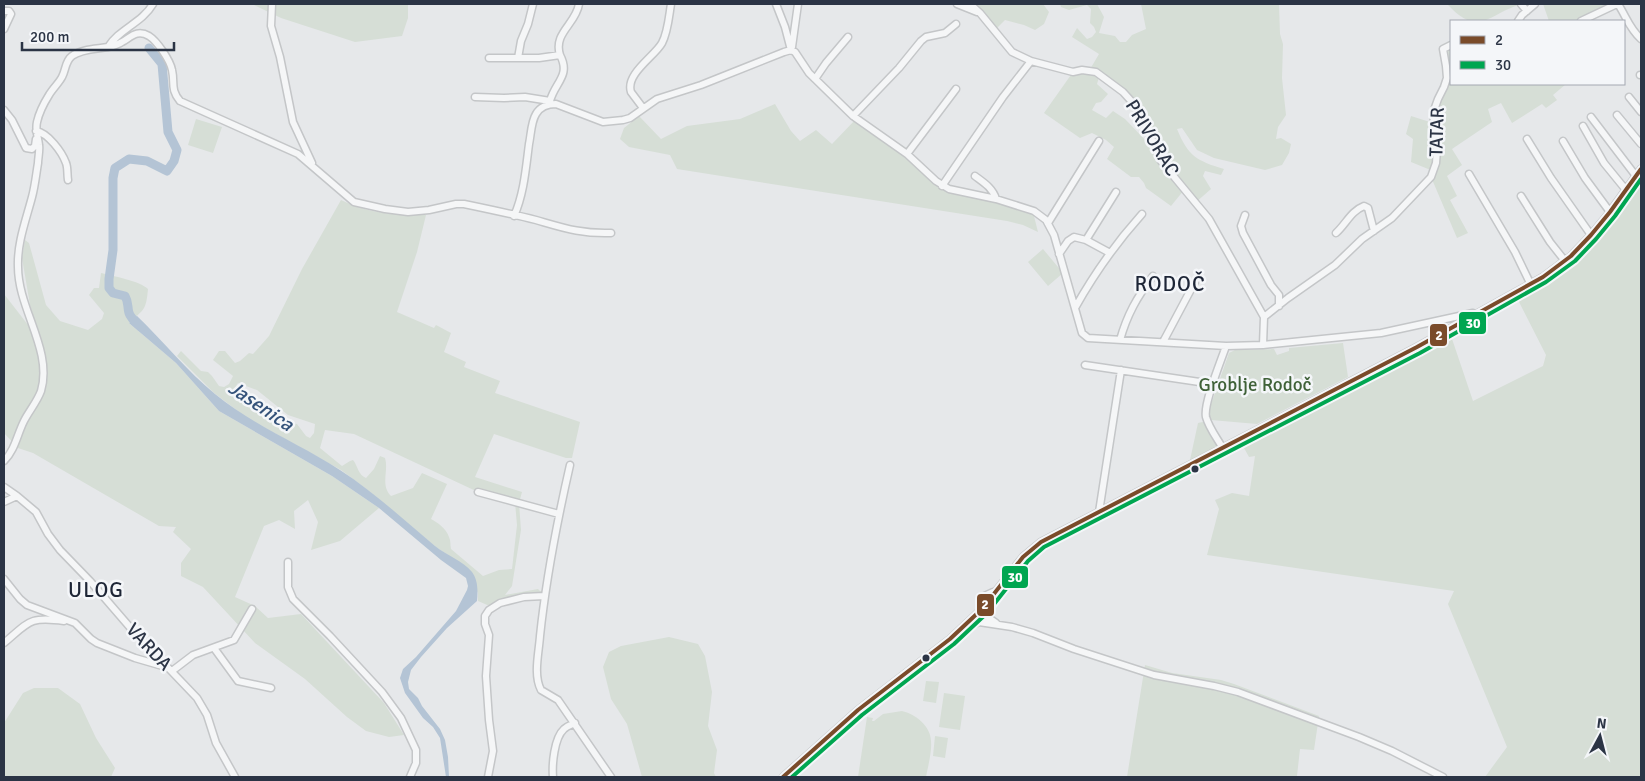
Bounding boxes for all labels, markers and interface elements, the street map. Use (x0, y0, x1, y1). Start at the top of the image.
scale bar (22, 20, 175, 52)
legend (1450, 20, 1625, 85)
text: 200 m (30, 28, 70, 46)
text: 2 (1495, 31, 1503, 49)
text: 30 (1495, 56, 1511, 74)
street label: PRIVORAC (1120, 95, 1184, 181)
street label: TATAR (1424, 107, 1450, 157)
district label: RODOČ (1134, 271, 1206, 297)
line badge: 30 (1458, 311, 1487, 335)
text: 30 (1465, 315, 1481, 332)
line badge: 2 (1429, 323, 1448, 347)
text: 2 (1435, 327, 1443, 344)
park label: Groblje Rodoč (1198, 373, 1312, 397)
water label: Jasenica (224, 375, 299, 437)
unlabelled marker (1190, 464, 1200, 474)
line badge: 30 (1001, 565, 1029, 589)
text: 30 (1007, 569, 1023, 586)
district label: ULOG (68, 577, 124, 603)
line badge: 2 (976, 593, 995, 617)
text: 2 (981, 596, 989, 613)
street label: VARDA (121, 618, 177, 676)
unlabelled marker (921, 653, 931, 663)
north arrow (1575, 711, 1625, 761)
text: N (1596, 715, 1607, 733)

